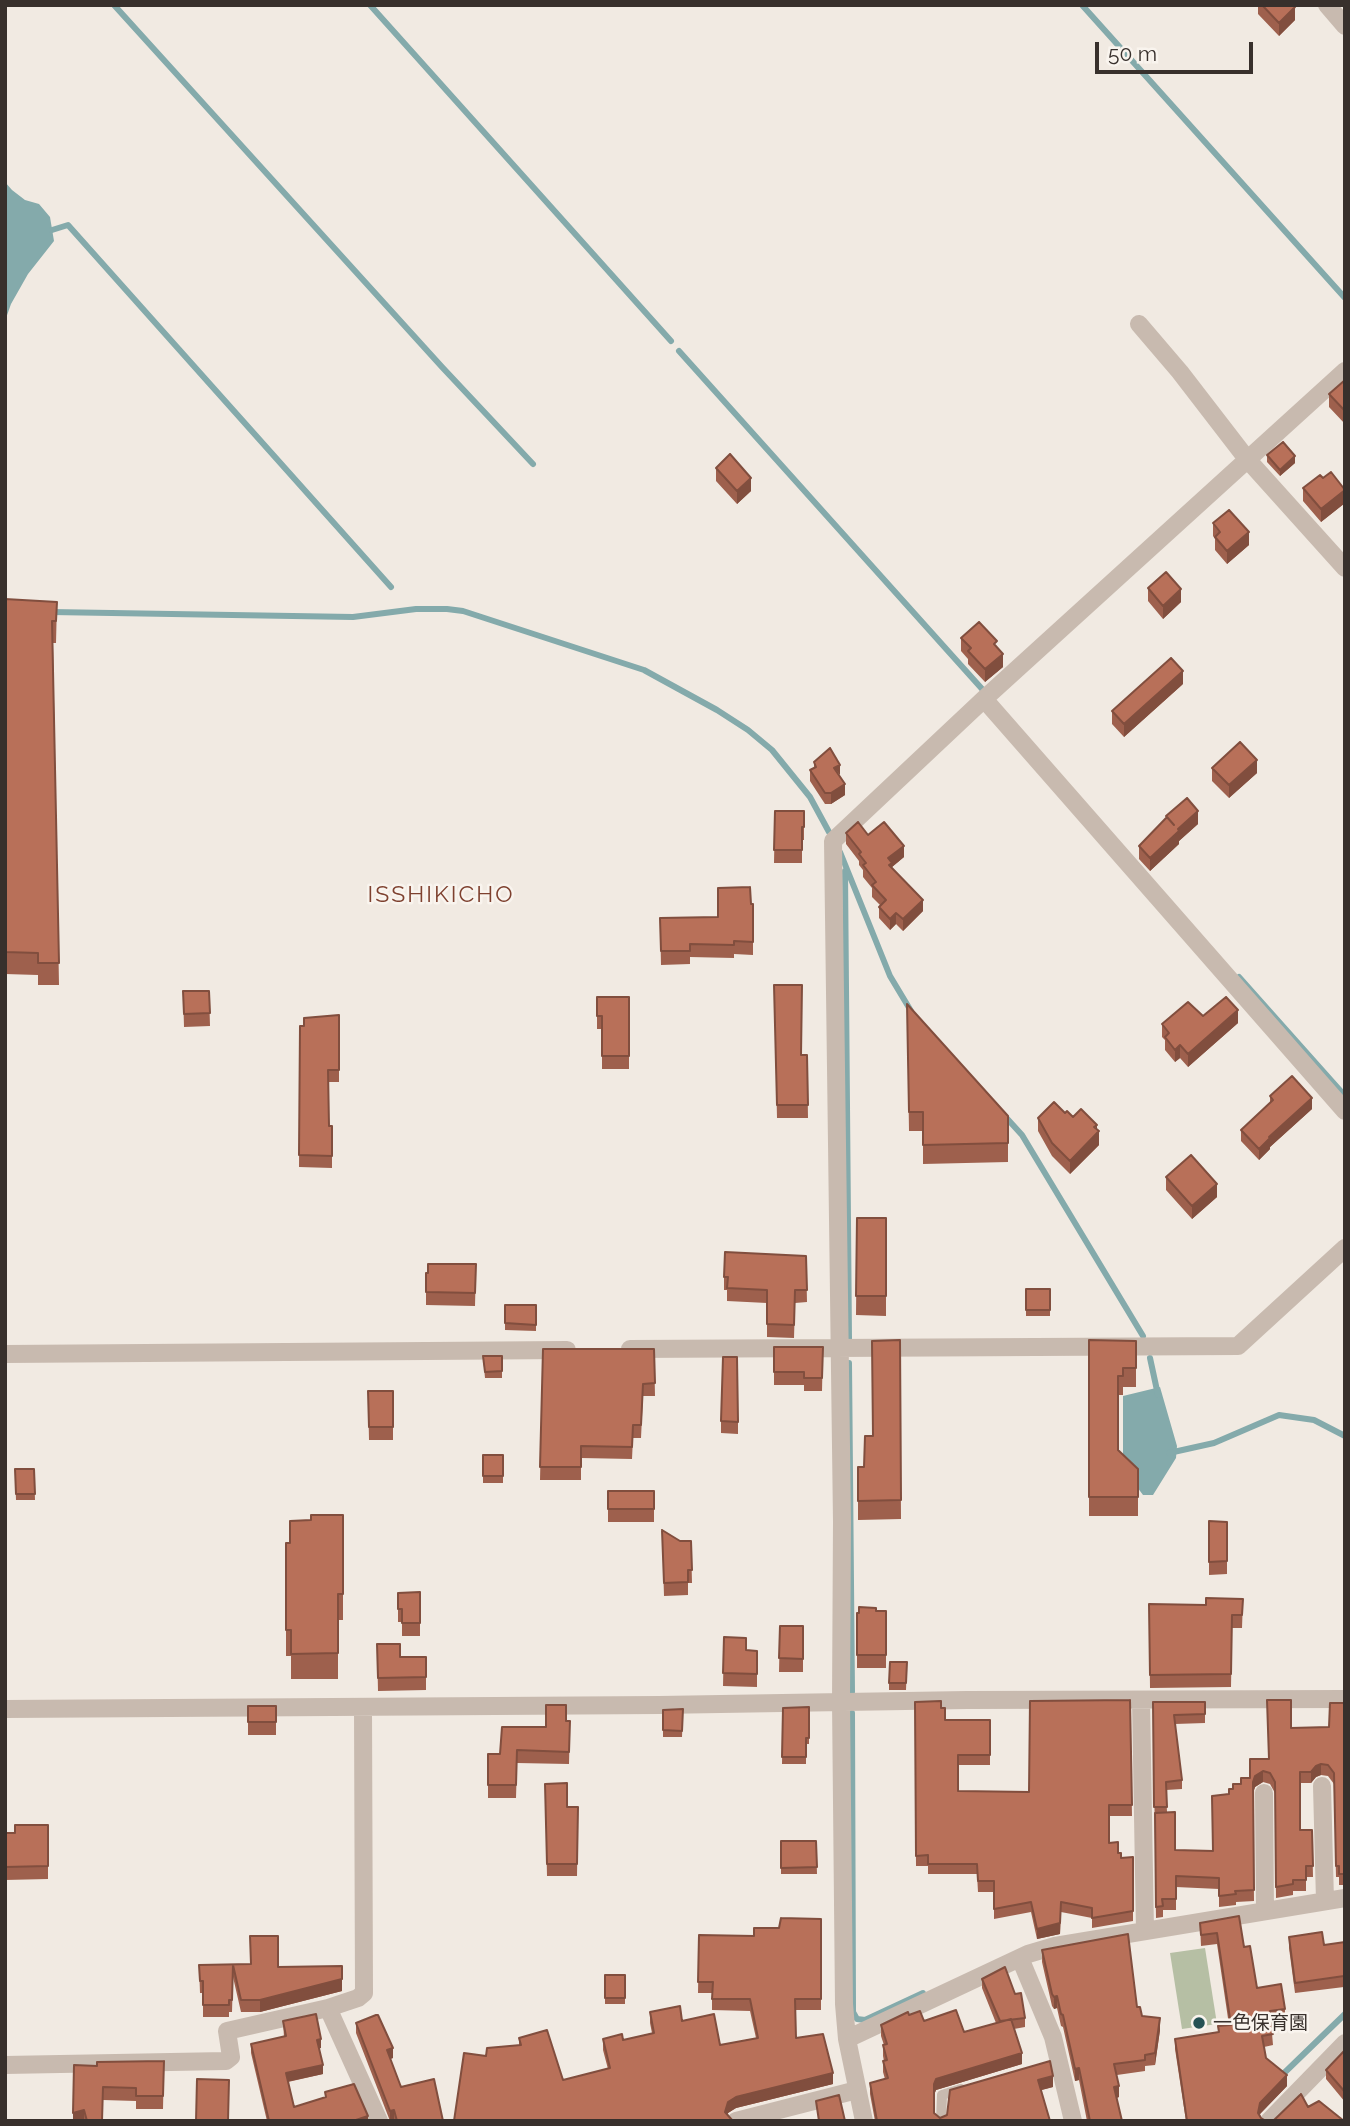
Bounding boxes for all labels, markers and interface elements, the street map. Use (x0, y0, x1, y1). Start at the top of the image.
scale bar (1098, 28, 1256, 72)
text: 50 m (1108, 41, 1157, 66)
district label: ISSHIKICHO (369, 881, 513, 909)
place label: 一色保育園 (1213, 2012, 1308, 2034)
marker: 一色保育園 (1191, 2015, 1207, 2031)

